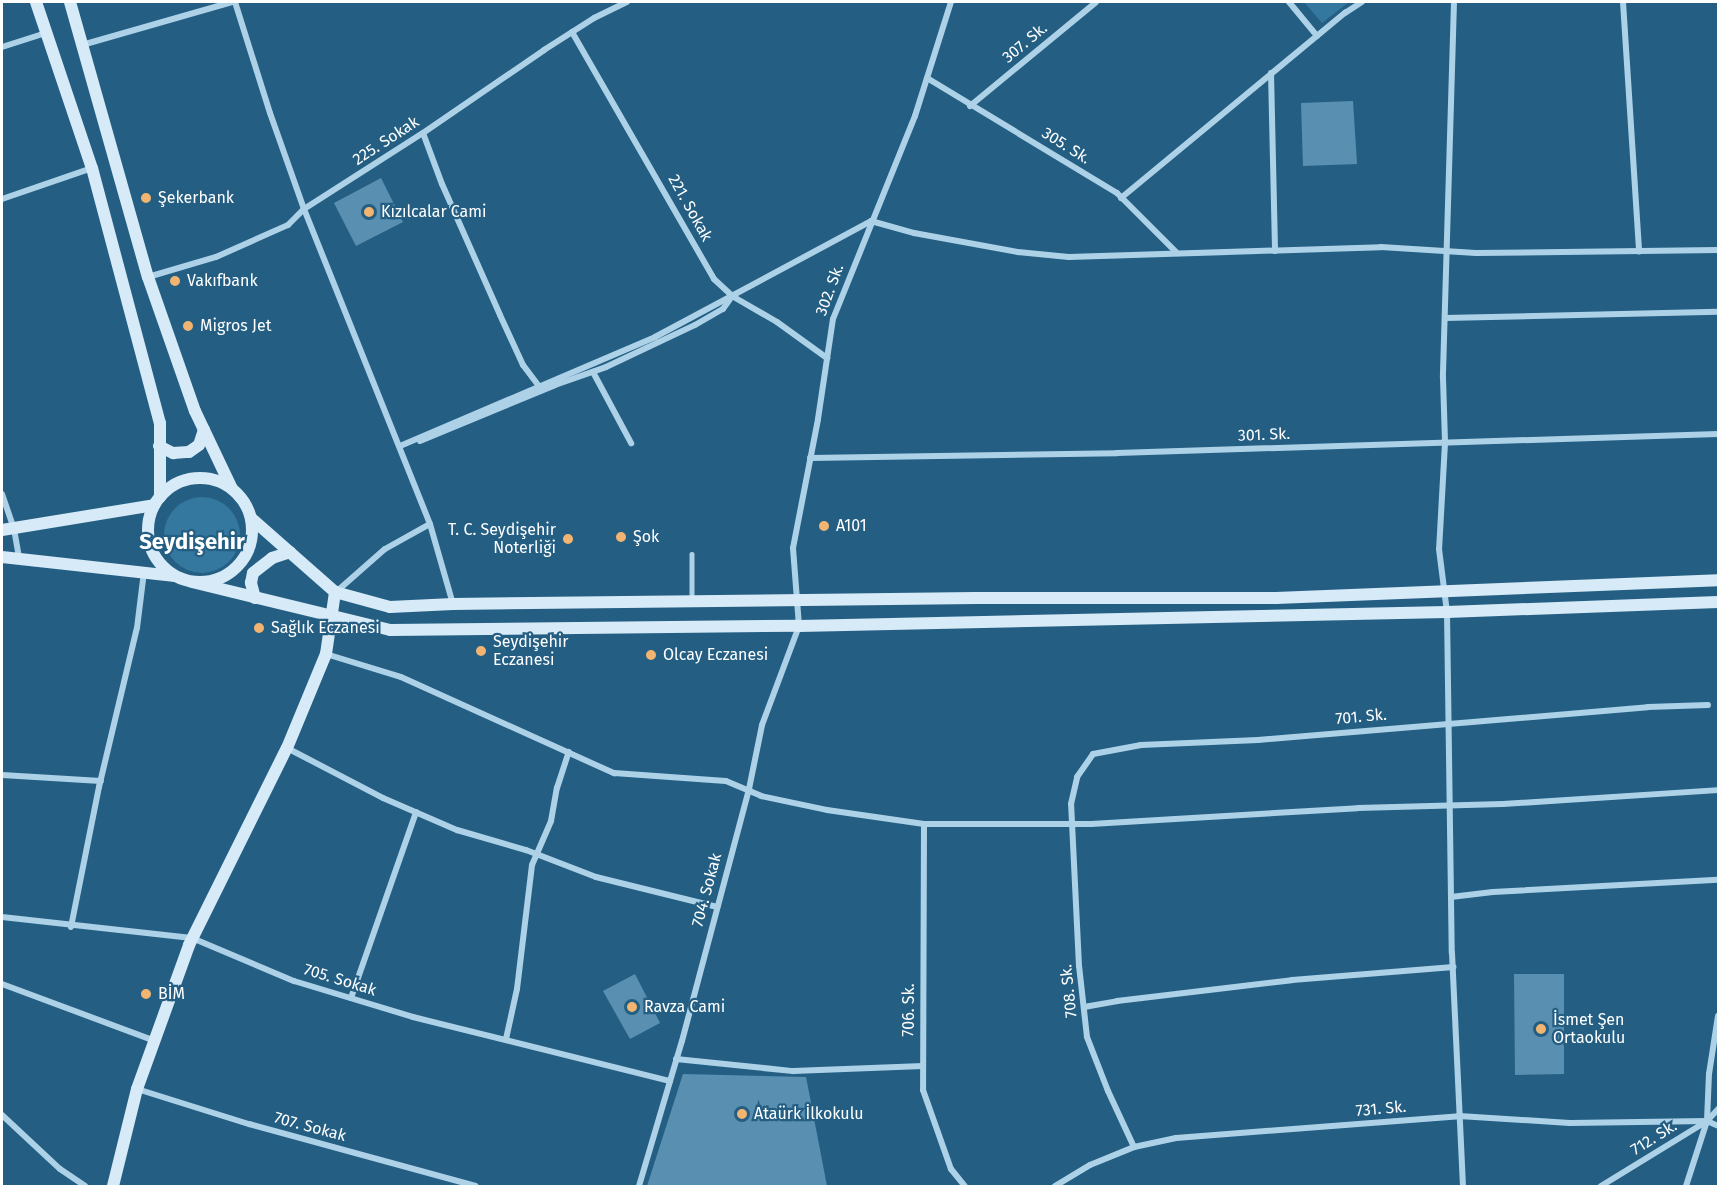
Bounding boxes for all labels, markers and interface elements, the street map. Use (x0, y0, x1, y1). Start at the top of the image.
street label: 307. Sk. (999, 19, 1051, 67)
street label: 225. Sokak (349, 113, 423, 169)
street label: 305. Sk. (1038, 124, 1094, 168)
street label: 221. Sokak (664, 171, 716, 245)
place label: Şekerbank (158, 188, 234, 208)
marker: Şekerbank (139, 191, 153, 205)
place label: Kızılcalar Cami (381, 202, 487, 222)
marker: Kızılcalar Cami (362, 205, 376, 219)
street label: 302. Sk. (812, 262, 848, 318)
place label: Vakıfbank (187, 271, 258, 291)
marker: Vakıfbank (168, 274, 182, 288)
place label: Migros Jet (200, 316, 271, 336)
marker: Migros Jet (181, 319, 195, 333)
street label: 301. Sk. (1238, 424, 1290, 446)
place label: A101 (836, 516, 867, 536)
marker: A101 (817, 519, 831, 533)
place label: T. C. Seydişehir Noterliği (448, 520, 556, 558)
place label: Şok (633, 527, 659, 547)
district label: Seydişehir (139, 529, 245, 555)
marker: Şok (614, 530, 628, 544)
marker: T. C. Seydişehir Noterliği (561, 532, 575, 546)
place label: Sağlık Eczanesi (271, 618, 380, 638)
marker: Sağlık Eczanesi (252, 621, 266, 635)
place label: Seydişehir Eczanesi (493, 632, 569, 670)
marker: Seydişehir Eczanesi (474, 644, 488, 658)
place label: Olcay Eczanesi (663, 645, 768, 665)
marker: Olcay Eczanesi (644, 648, 658, 662)
street label: 701. Sk. (1335, 705, 1387, 729)
street label: 704. Sokak (688, 851, 726, 929)
street label: 705. Sokak (301, 960, 379, 1000)
street label: 708. Sk. (1057, 963, 1081, 1019)
street label: 706. Sk. (899, 983, 919, 1037)
place label: BİM (158, 984, 185, 1004)
marker: BİM (139, 987, 153, 1001)
place label: Ravza Cami (644, 997, 725, 1017)
marker: Ravza Cami (625, 1000, 639, 1014)
place label: İsmet Şen Ortaokulu (1553, 1010, 1625, 1048)
marker: İsmet Şen Ortaokulu (1534, 1022, 1548, 1036)
street label: 731. Sk. (1355, 1097, 1407, 1121)
place label: Ataürk İlkokulu (754, 1104, 864, 1124)
marker: Ataürk İlkokulu (735, 1107, 749, 1121)
street label: 707. Sokak (272, 1108, 348, 1146)
street label: 712. Sk. (1627, 1116, 1681, 1160)

